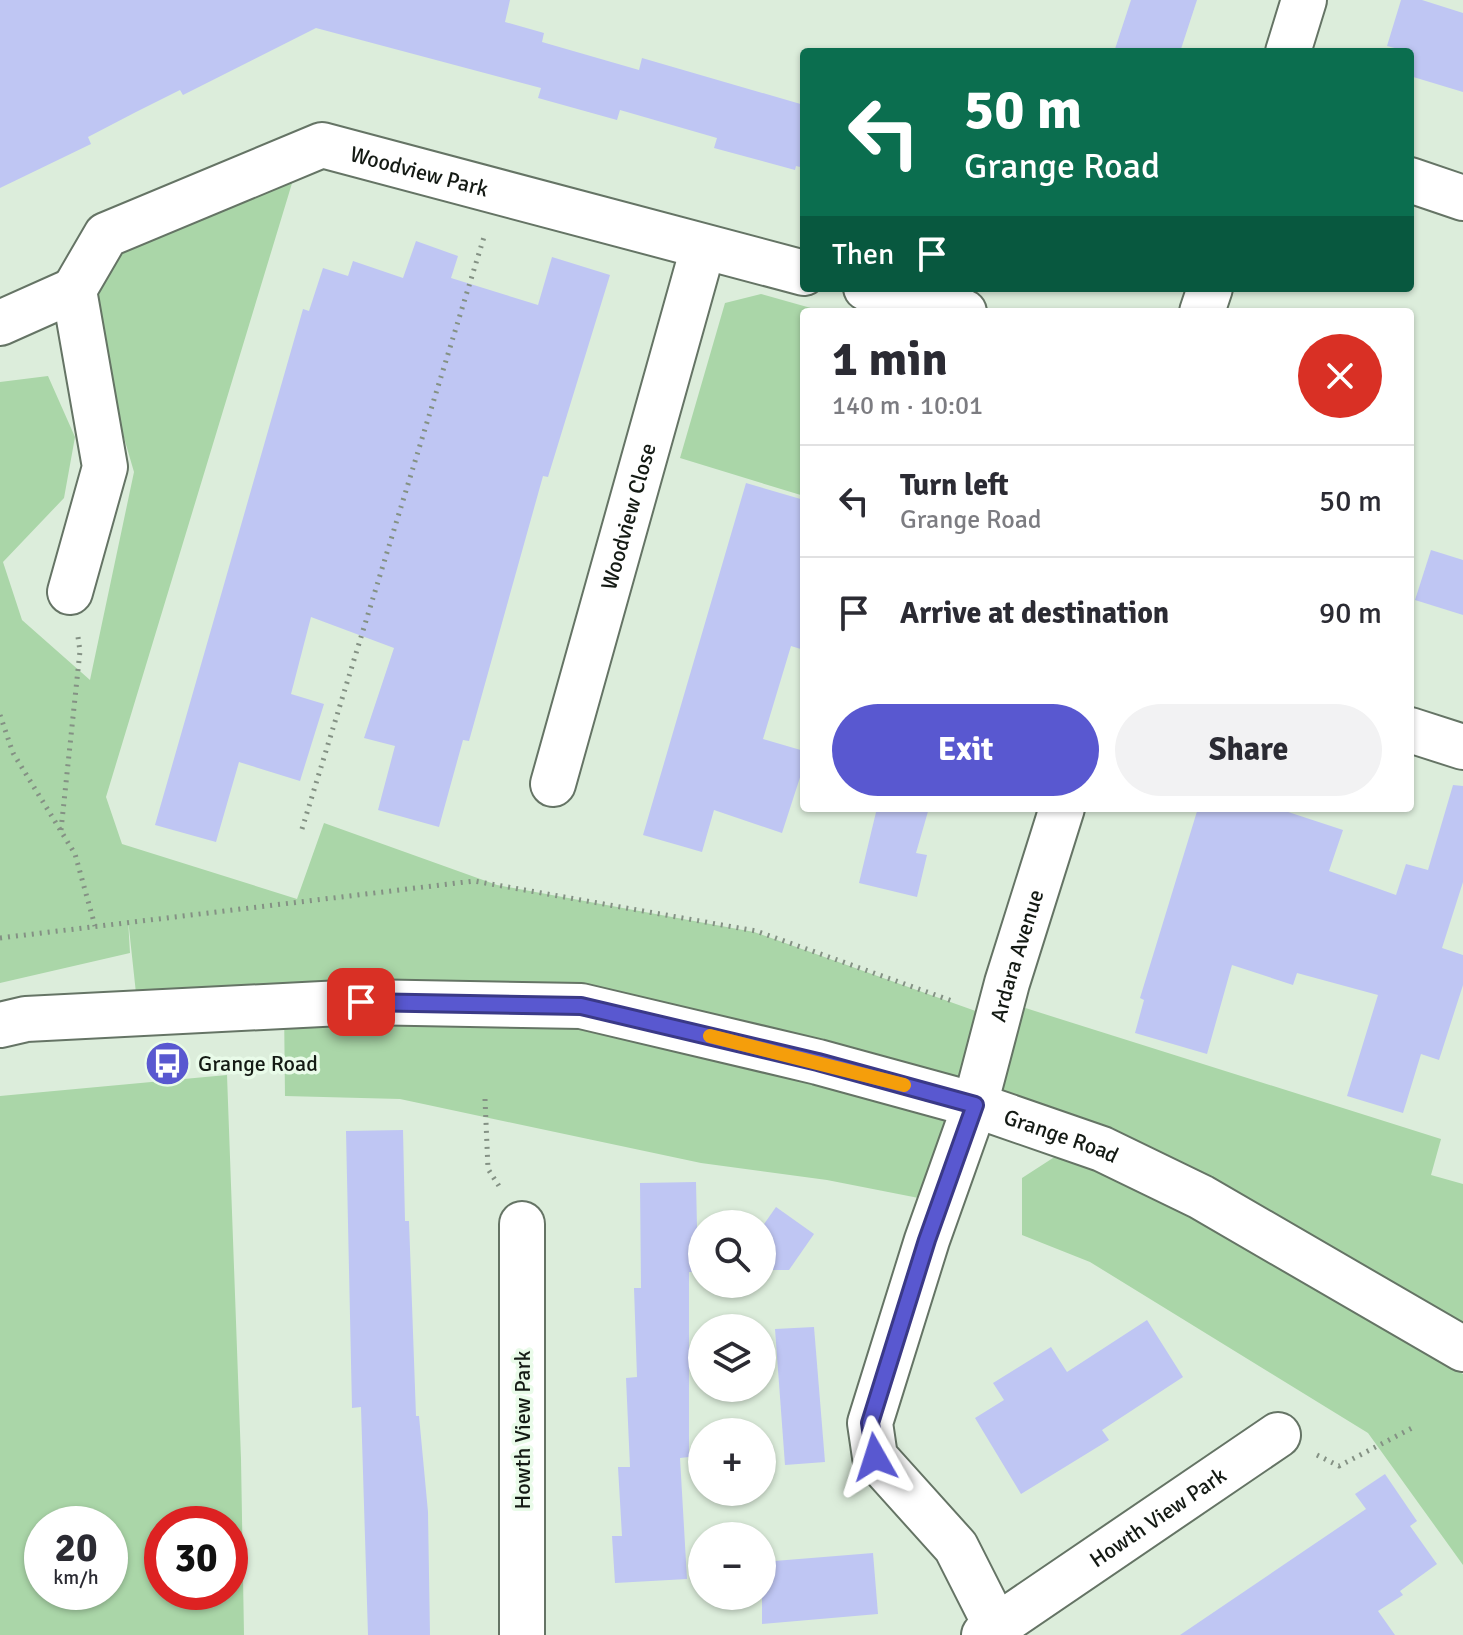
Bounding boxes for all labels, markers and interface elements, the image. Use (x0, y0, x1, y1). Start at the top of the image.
text: 50 m (964, 75, 1082, 144)
icon: left (832, 80, 936, 184)
street label: Woodview Park (347, 140, 492, 202)
text: Grange Road (964, 144, 1160, 189)
icon: arrive (910, 232, 954, 276)
text: Then (832, 236, 894, 273)
text: 1 min (832, 330, 948, 389)
button: close (1298, 334, 1382, 418)
text: 140 m · 10:01 (832, 390, 983, 422)
street label: Woodview Close (595, 440, 661, 593)
text: Turn left (900, 467, 1009, 504)
icon: left (832, 479, 876, 523)
text: 50 m (1319, 483, 1382, 520)
text: Grange Road (900, 504, 1042, 536)
icon: arrive (832, 591, 876, 635)
text: Arrive at destination (900, 595, 1169, 632)
text: 90 m (1319, 595, 1382, 632)
button: Exit (832, 704, 1099, 796)
button: Share (1115, 704, 1382, 796)
street label: Ardara Avenue (984, 886, 1049, 1025)
pin (327, 968, 395, 1036)
icon: arrive (339, 980, 383, 1024)
bus stop icon: Grange Road (143, 1039, 191, 1087)
place label: Grange Road (198, 1050, 318, 1077)
street label: Grange Road (1000, 1103, 1123, 1169)
map controls (688, 1210, 776, 1610)
button: search (688, 1210, 776, 1298)
button: layers (688, 1314, 776, 1402)
street label: Howth View Park (509, 1350, 536, 1510)
position arrow (833, 1415, 917, 1499)
button: + (688, 1418, 776, 1506)
street label: Howth View Park (1084, 1461, 1231, 1573)
speed limit sign: 30 (144, 1506, 248, 1610)
button: − (688, 1522, 776, 1610)
text: 20 (54, 1523, 98, 1573)
text: km/h (53, 1565, 99, 1590)

